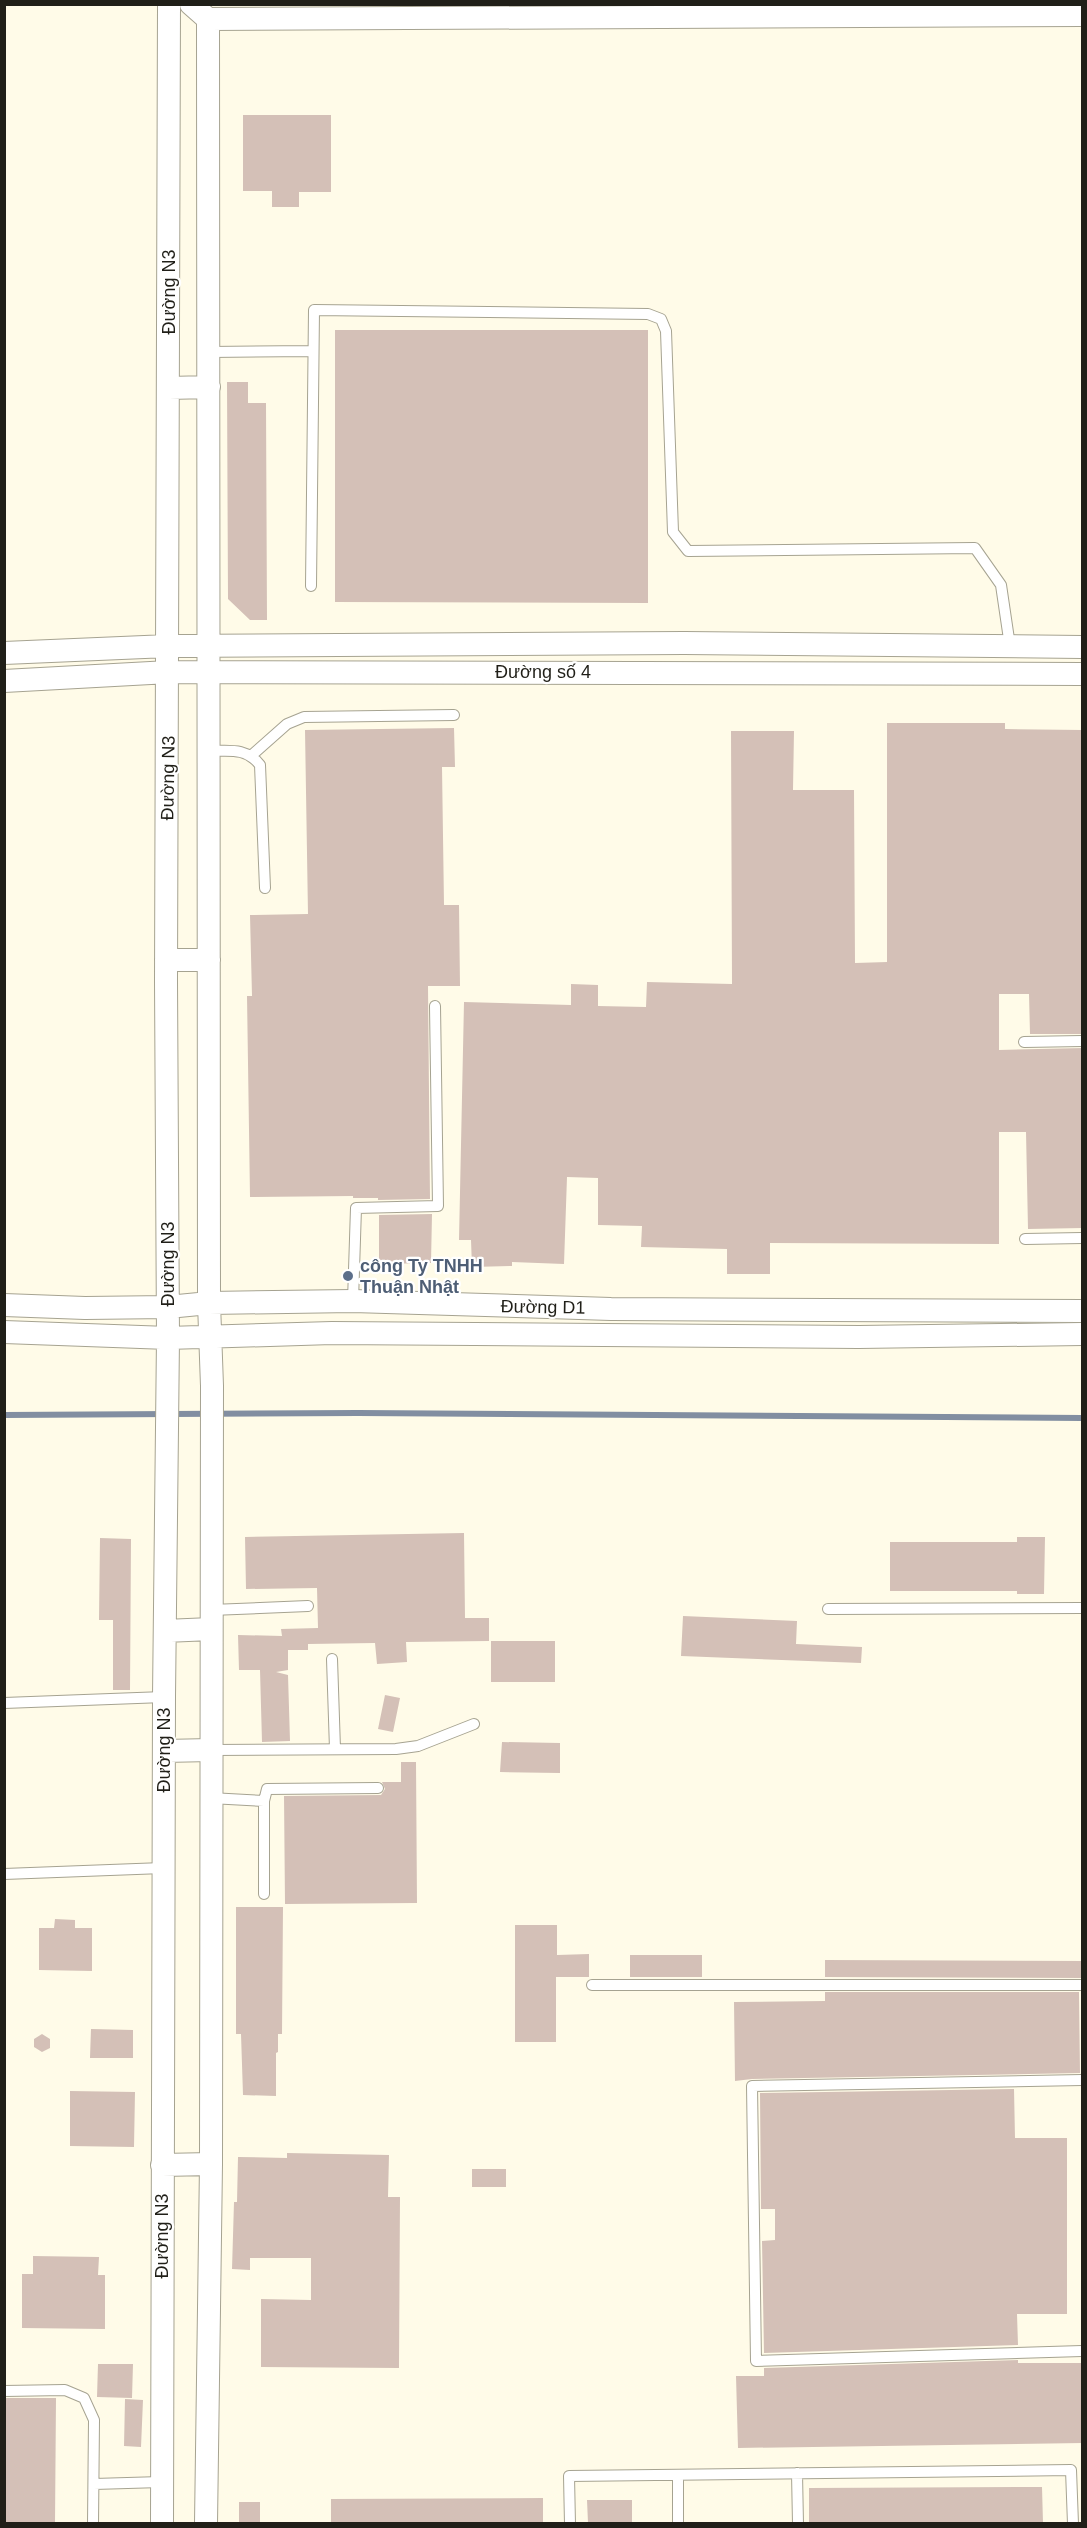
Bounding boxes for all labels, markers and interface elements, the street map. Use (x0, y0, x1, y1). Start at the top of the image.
street label: Đường N3 (159, 250, 179, 334)
street label: Đường số 4 (495, 662, 591, 682)
street label: Đường N3 (157, 735, 179, 821)
street label: Đường N3 (158, 1222, 178, 1306)
place label: công Ty TNHH Thuận Nhật (360, 1256, 483, 1297)
marker: công Ty TNHH Thuận Nhật (341, 1269, 355, 1283)
street label: Đường D1 (500, 1296, 586, 1318)
street label: Đường N3 (154, 1708, 174, 1792)
street label: Đường N3 (152, 2194, 172, 2278)

